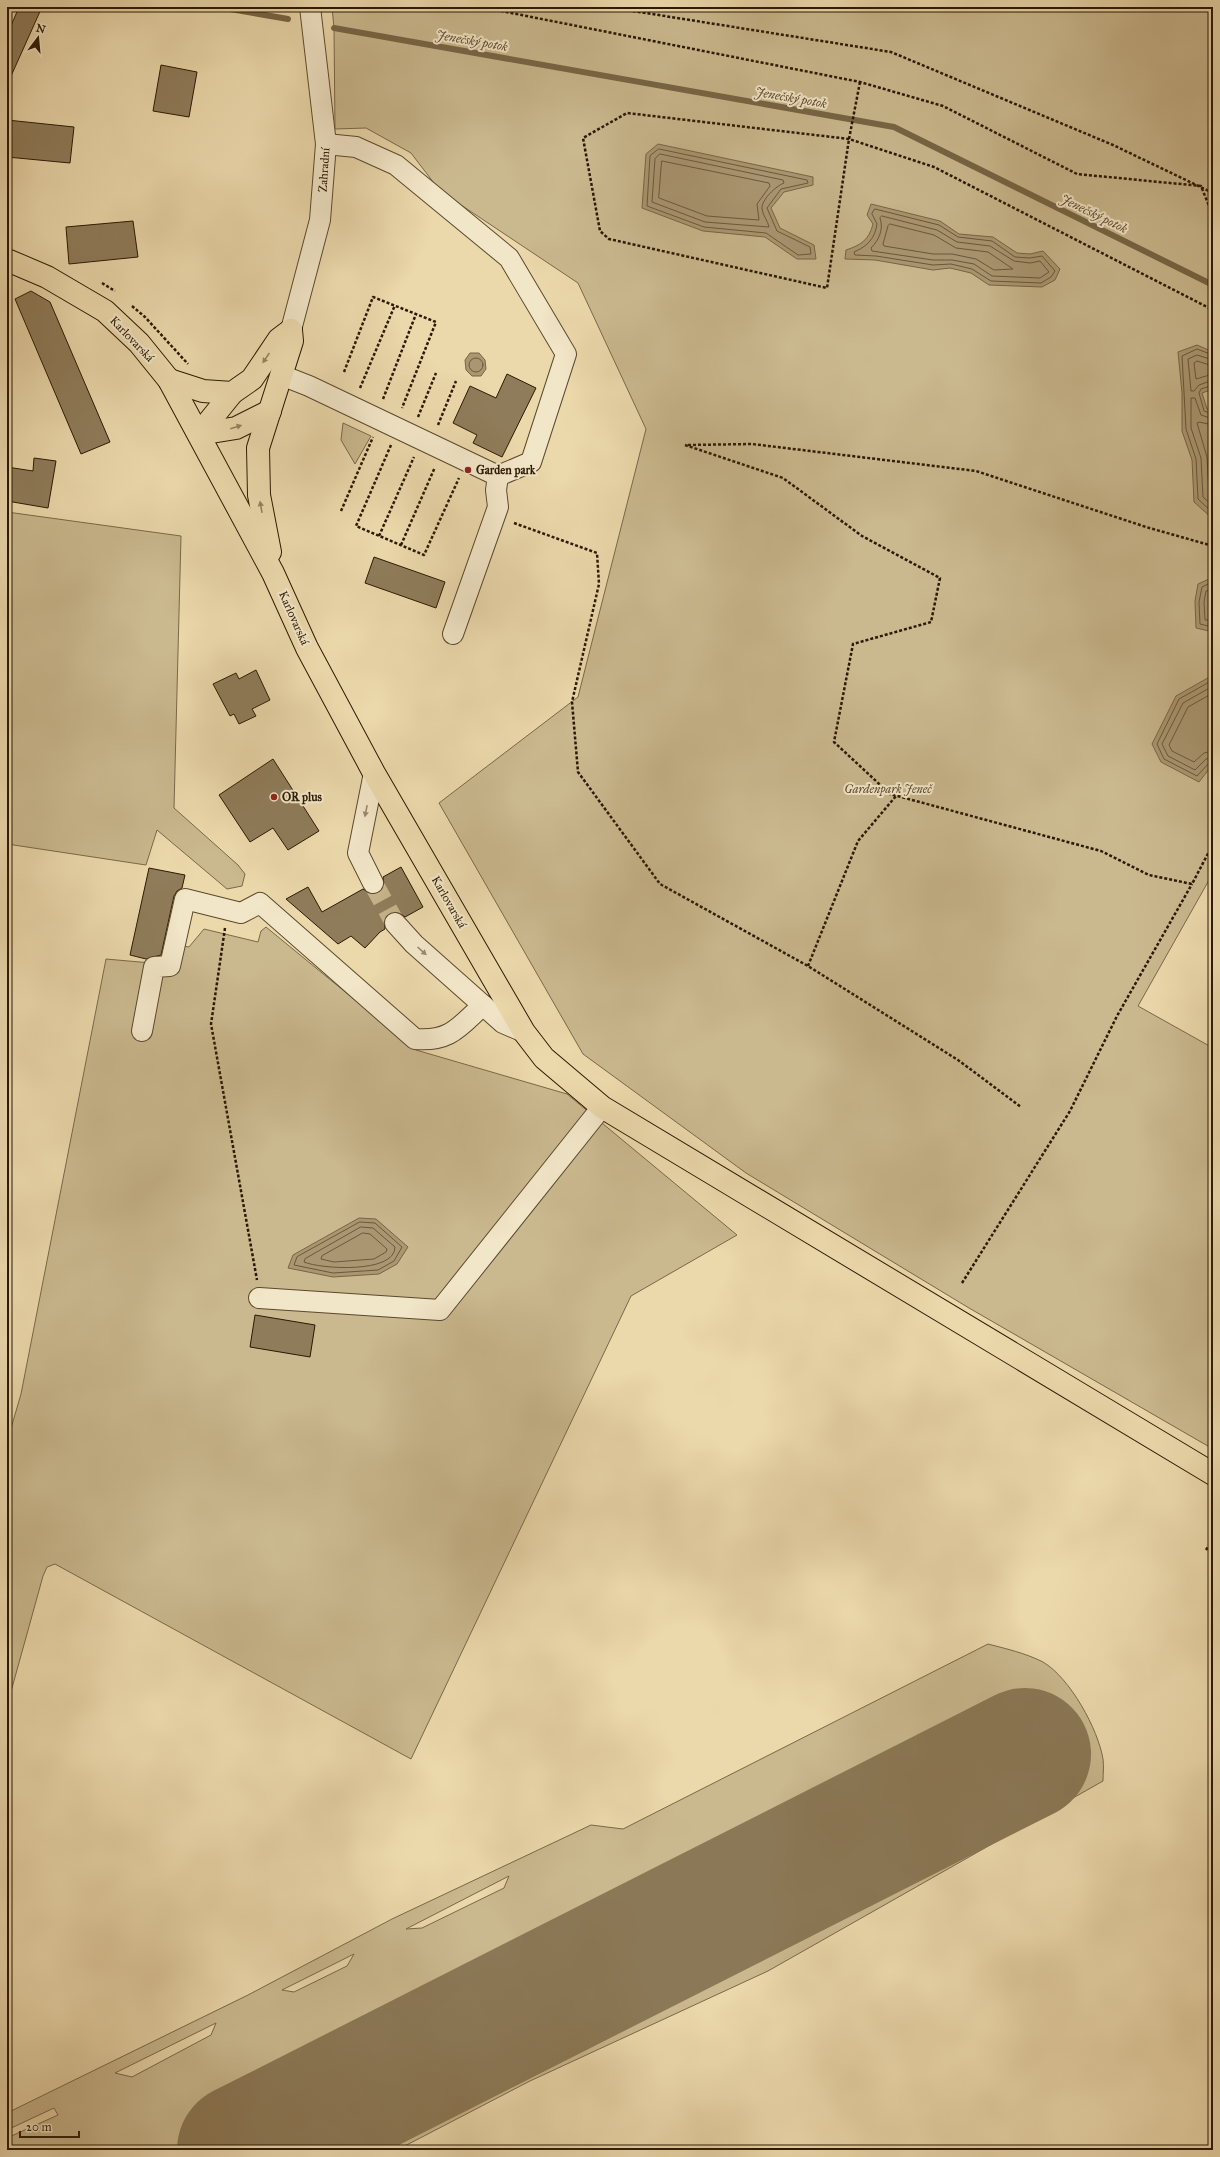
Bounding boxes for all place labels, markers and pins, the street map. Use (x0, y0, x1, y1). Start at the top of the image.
place label: Garden park (476, 463, 536, 478)
marker: Garden park (463, 465, 473, 475)
place label: OR plus (282, 790, 323, 805)
marker: OR plus (269, 792, 279, 802)

